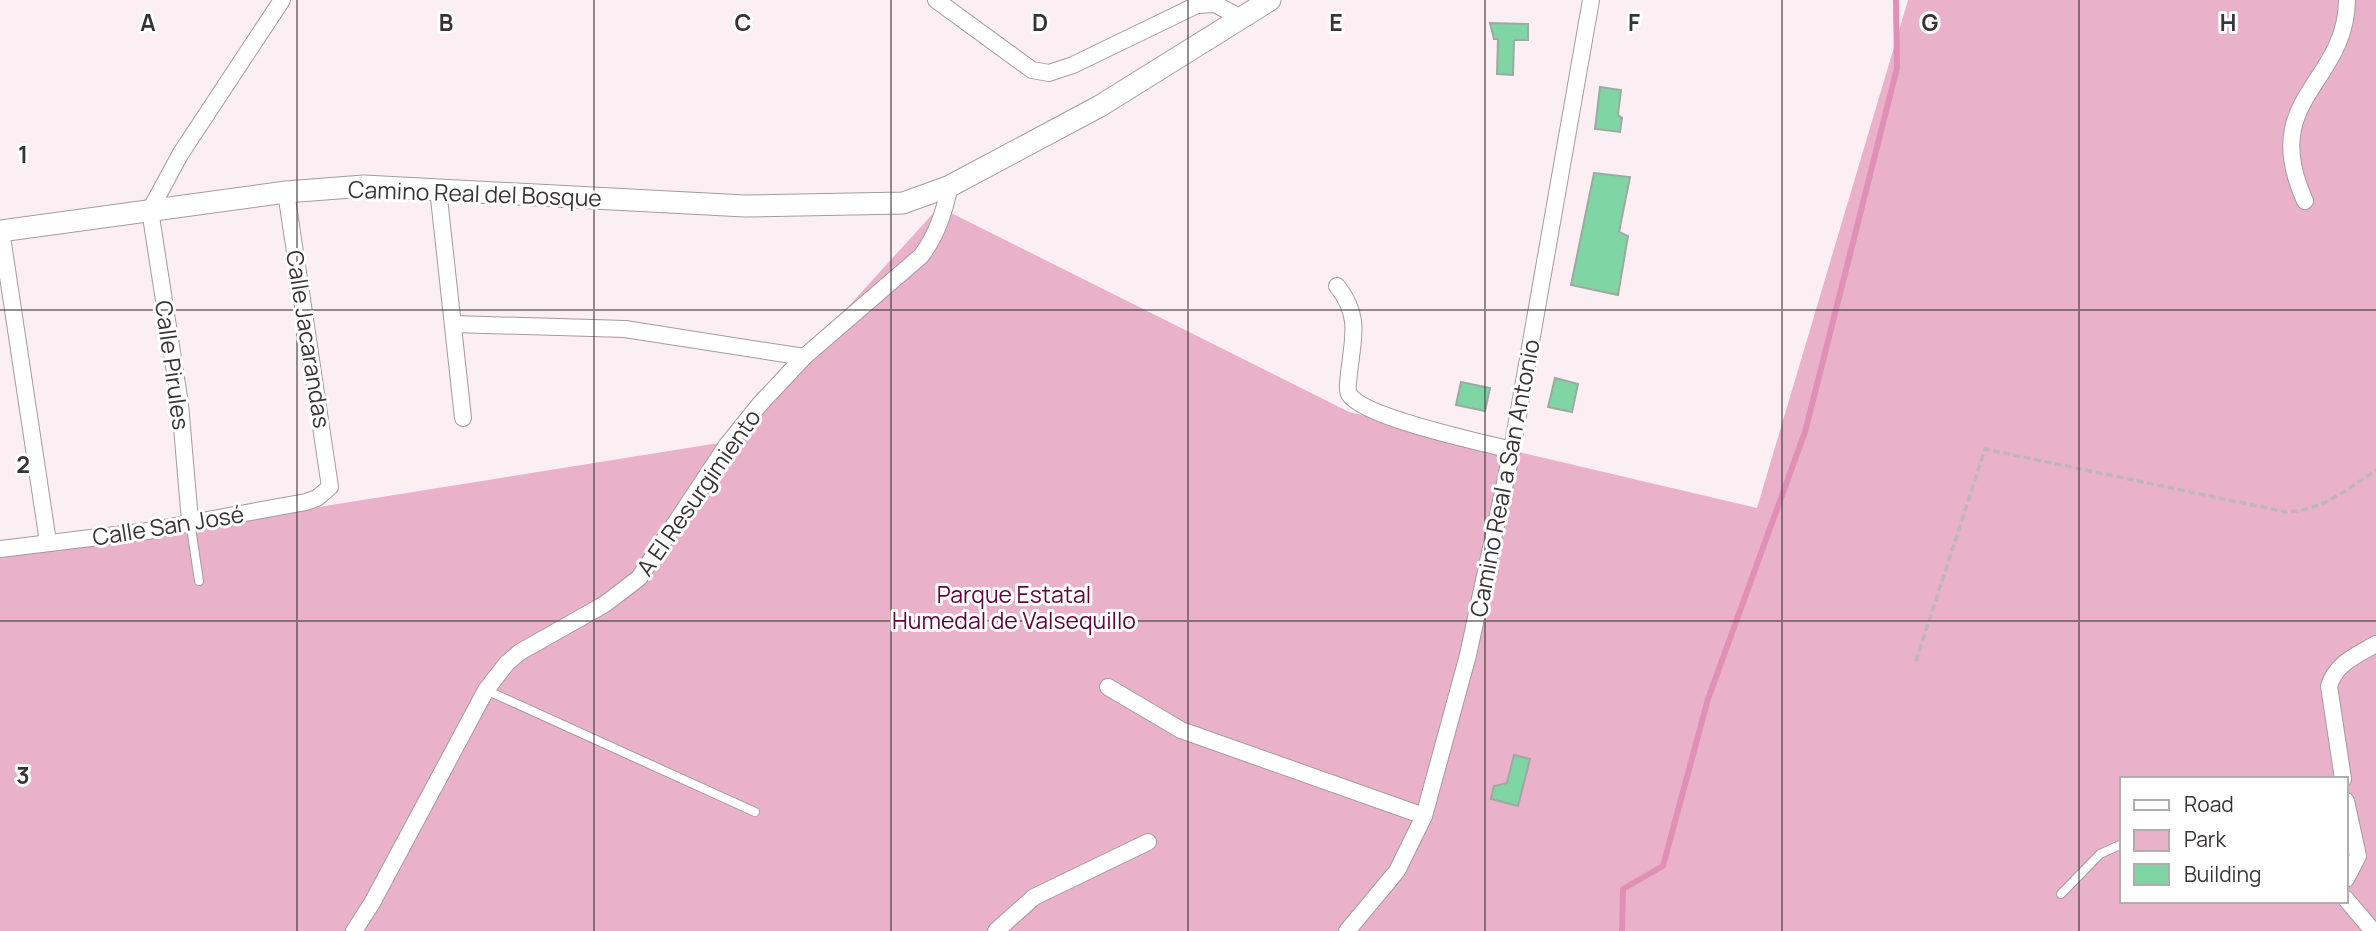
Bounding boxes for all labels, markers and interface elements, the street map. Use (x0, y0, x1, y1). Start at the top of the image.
text: A (140, 6, 156, 38)
text: B (439, 6, 453, 38)
text: C (735, 6, 752, 38)
text: D (1032, 6, 1048, 38)
text: E (1329, 6, 1343, 38)
text: F (1628, 6, 1640, 38)
text: G (1922, 6, 1939, 38)
text: H (2220, 6, 2236, 38)
text: 1 (18, 138, 28, 170)
street label: Camino Real del Bosque (348, 173, 602, 213)
street label: Calle Jacarandas (279, 248, 339, 430)
street label: Calle Pirules (148, 298, 198, 432)
street label: Camino Real a San Antonio (1461, 336, 1547, 620)
street label: A El Resurgimiento (628, 402, 768, 582)
text: 2 (16, 448, 30, 480)
street label: Calle San José (90, 497, 246, 553)
park label: Parque Estatal Humedal de Valsequillo (892, 578, 1136, 636)
text: 3 (16, 759, 30, 791)
legend (2120, 777, 2348, 903)
text: Road (2184, 790, 2234, 818)
text: Park (2184, 825, 2226, 853)
text: Building (2184, 860, 2261, 888)

